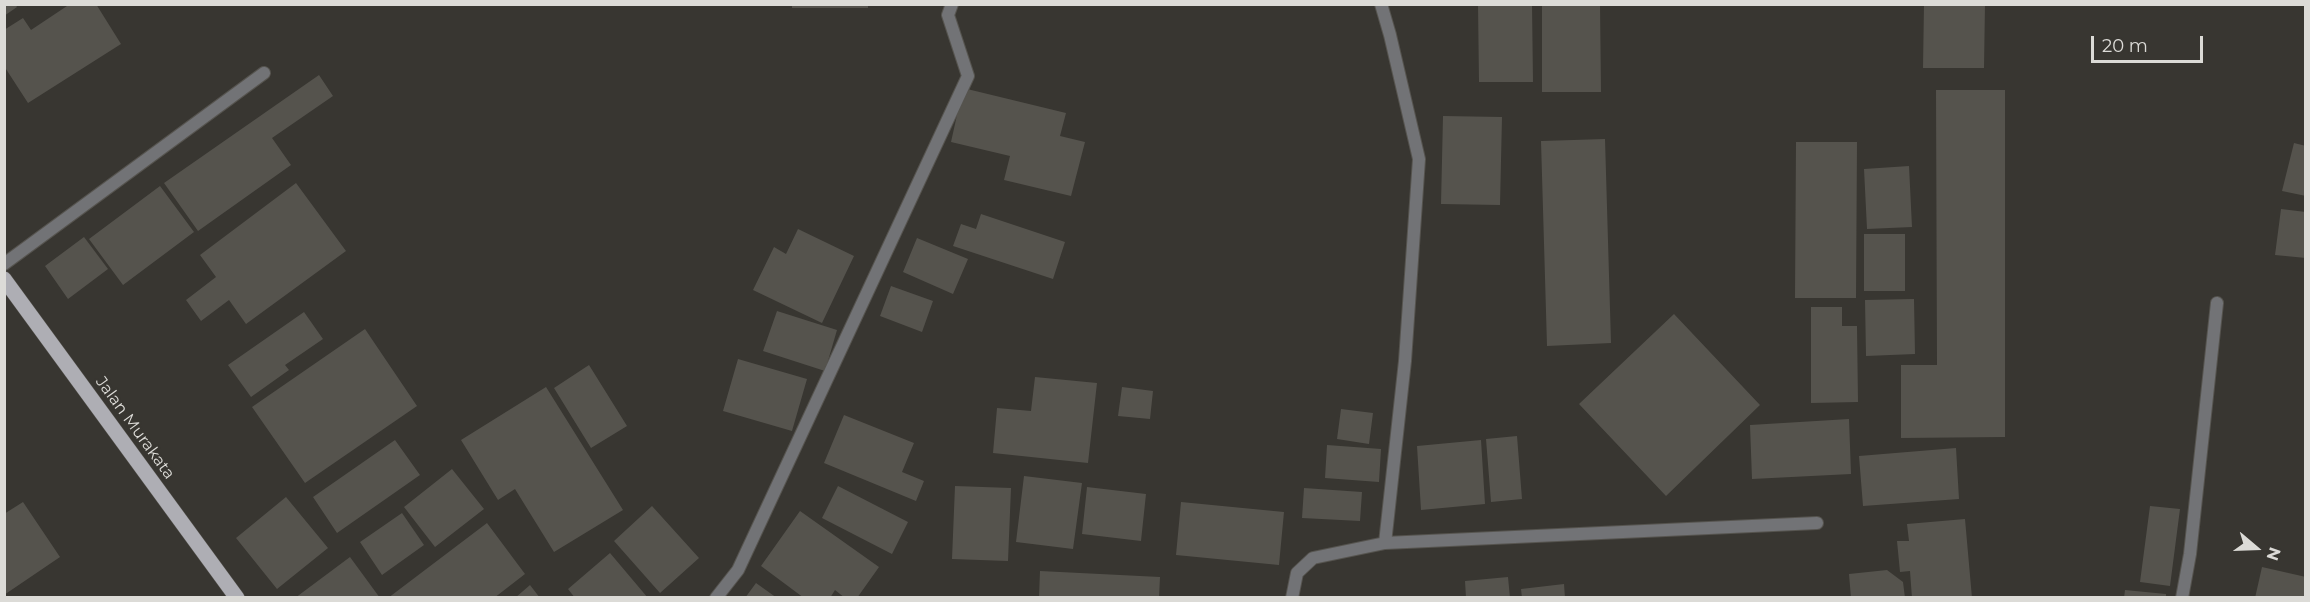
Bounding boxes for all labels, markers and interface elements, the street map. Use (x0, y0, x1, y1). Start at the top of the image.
scale bar (2094, 24, 2206, 62)
text: 20 m (2102, 35, 2148, 57)
street label: Jalan Murakata (91, 373, 179, 483)
north arrow (2226, 518, 2286, 578)
text: N (2262, 545, 2285, 563)

